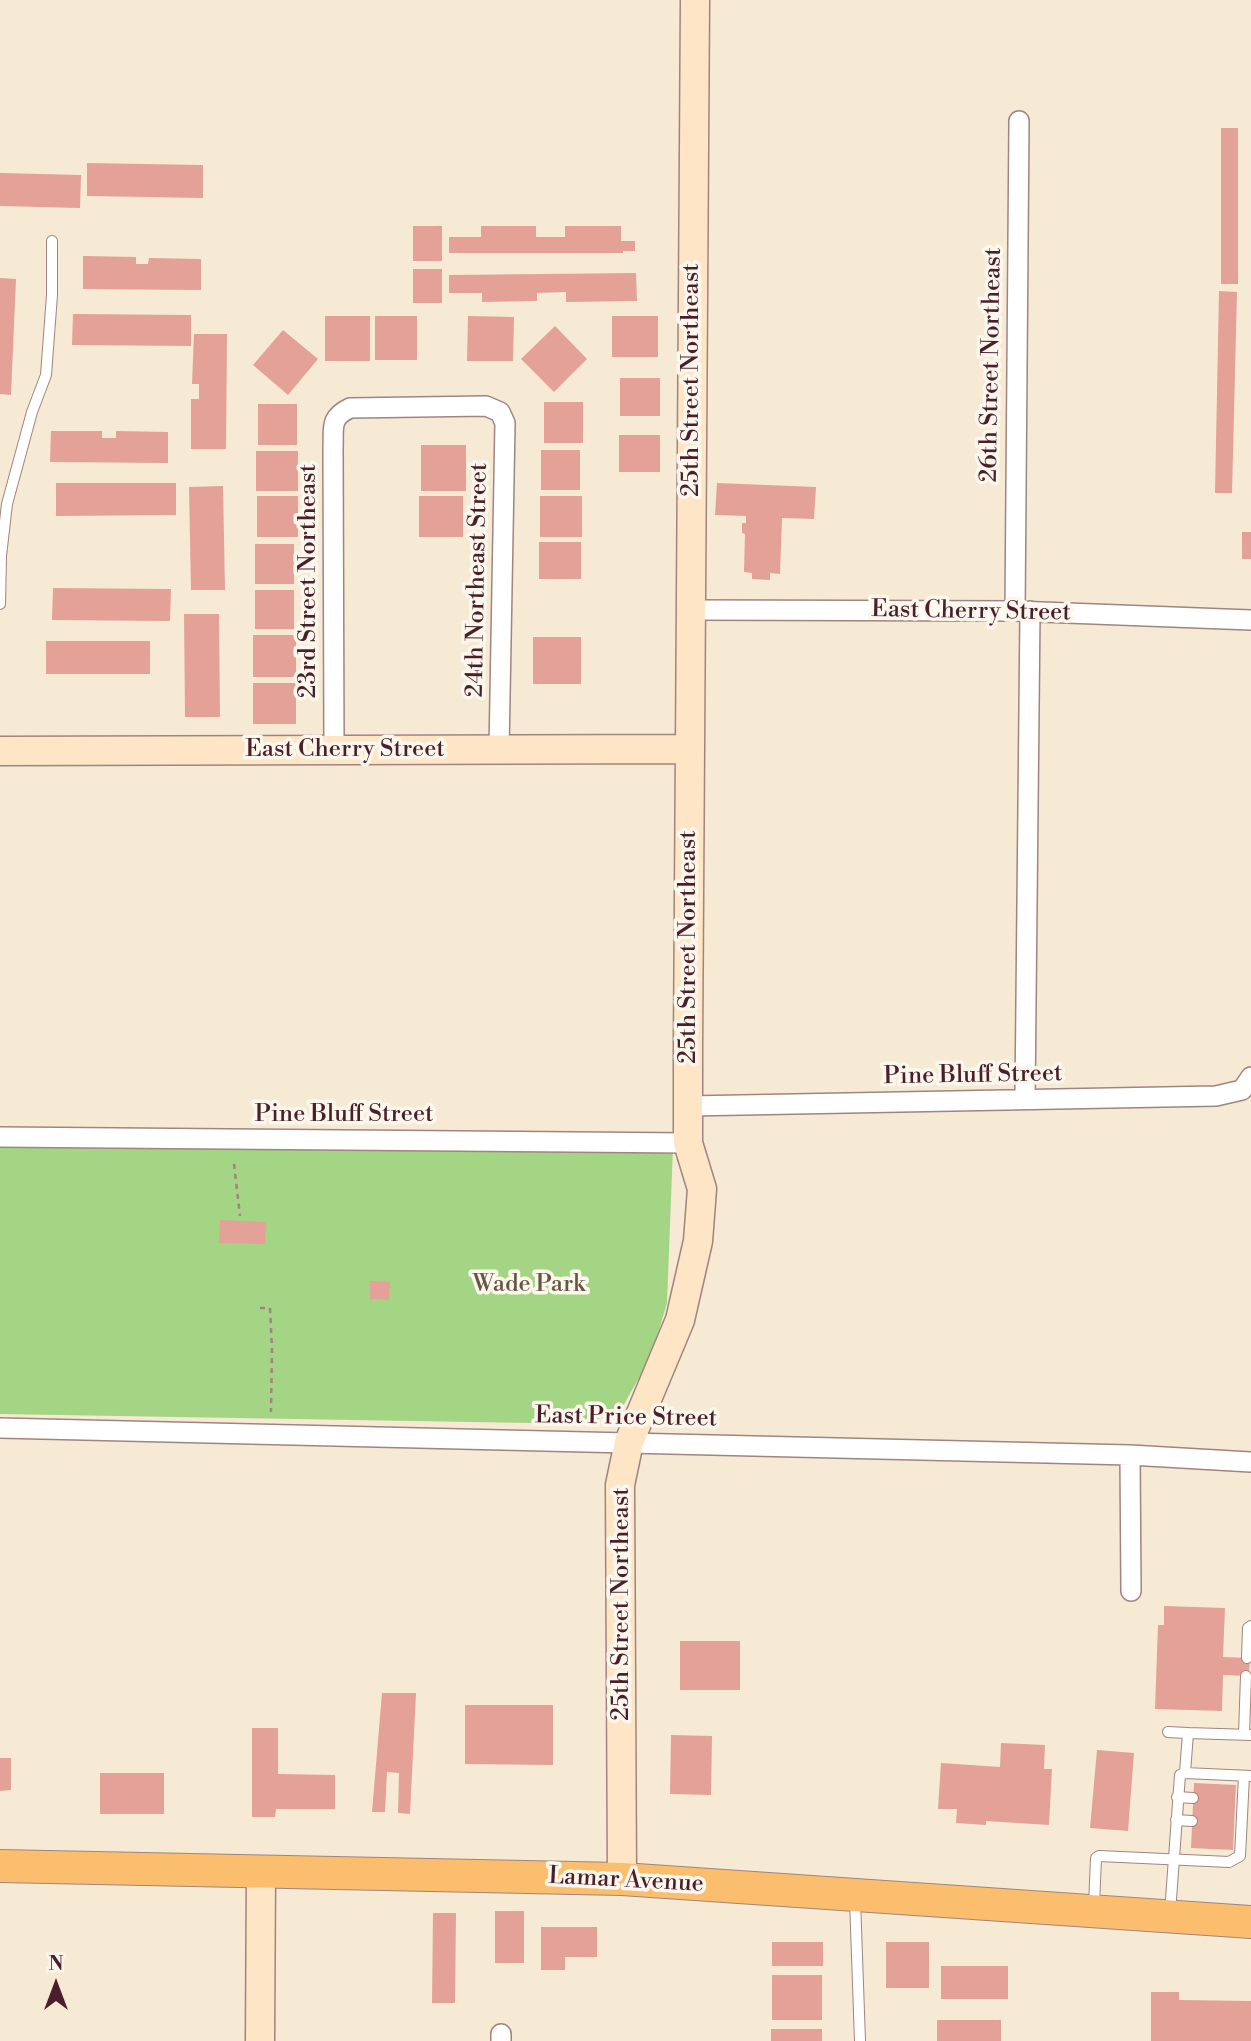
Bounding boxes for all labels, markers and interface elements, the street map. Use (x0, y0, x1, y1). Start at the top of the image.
street label: 26th Street Northeast (976, 247, 1008, 483)
street label: 25th Street Northeast (678, 263, 706, 497)
street label: 24th Northeast Street (462, 462, 494, 698)
street label: 23rd Street Northeast (295, 464, 323, 698)
street label: East Cherry Street (871, 596, 1071, 628)
street label: East Cherry Street (245, 736, 445, 764)
street label: 25th Street Northeast (675, 830, 703, 1064)
street label: Pine Bluff Street (883, 1060, 1063, 1092)
street label: Pine Bluff Street (255, 1101, 433, 1129)
park label: Wade Park (473, 1271, 585, 1299)
street label: East Price Street (535, 1402, 717, 1434)
street label: 25th Street Northeast (608, 1487, 636, 1721)
street label: Lamar Avenue (548, 1863, 704, 1899)
north arrow (21, 1950, 91, 2020)
text: N (48, 1952, 64, 1976)

